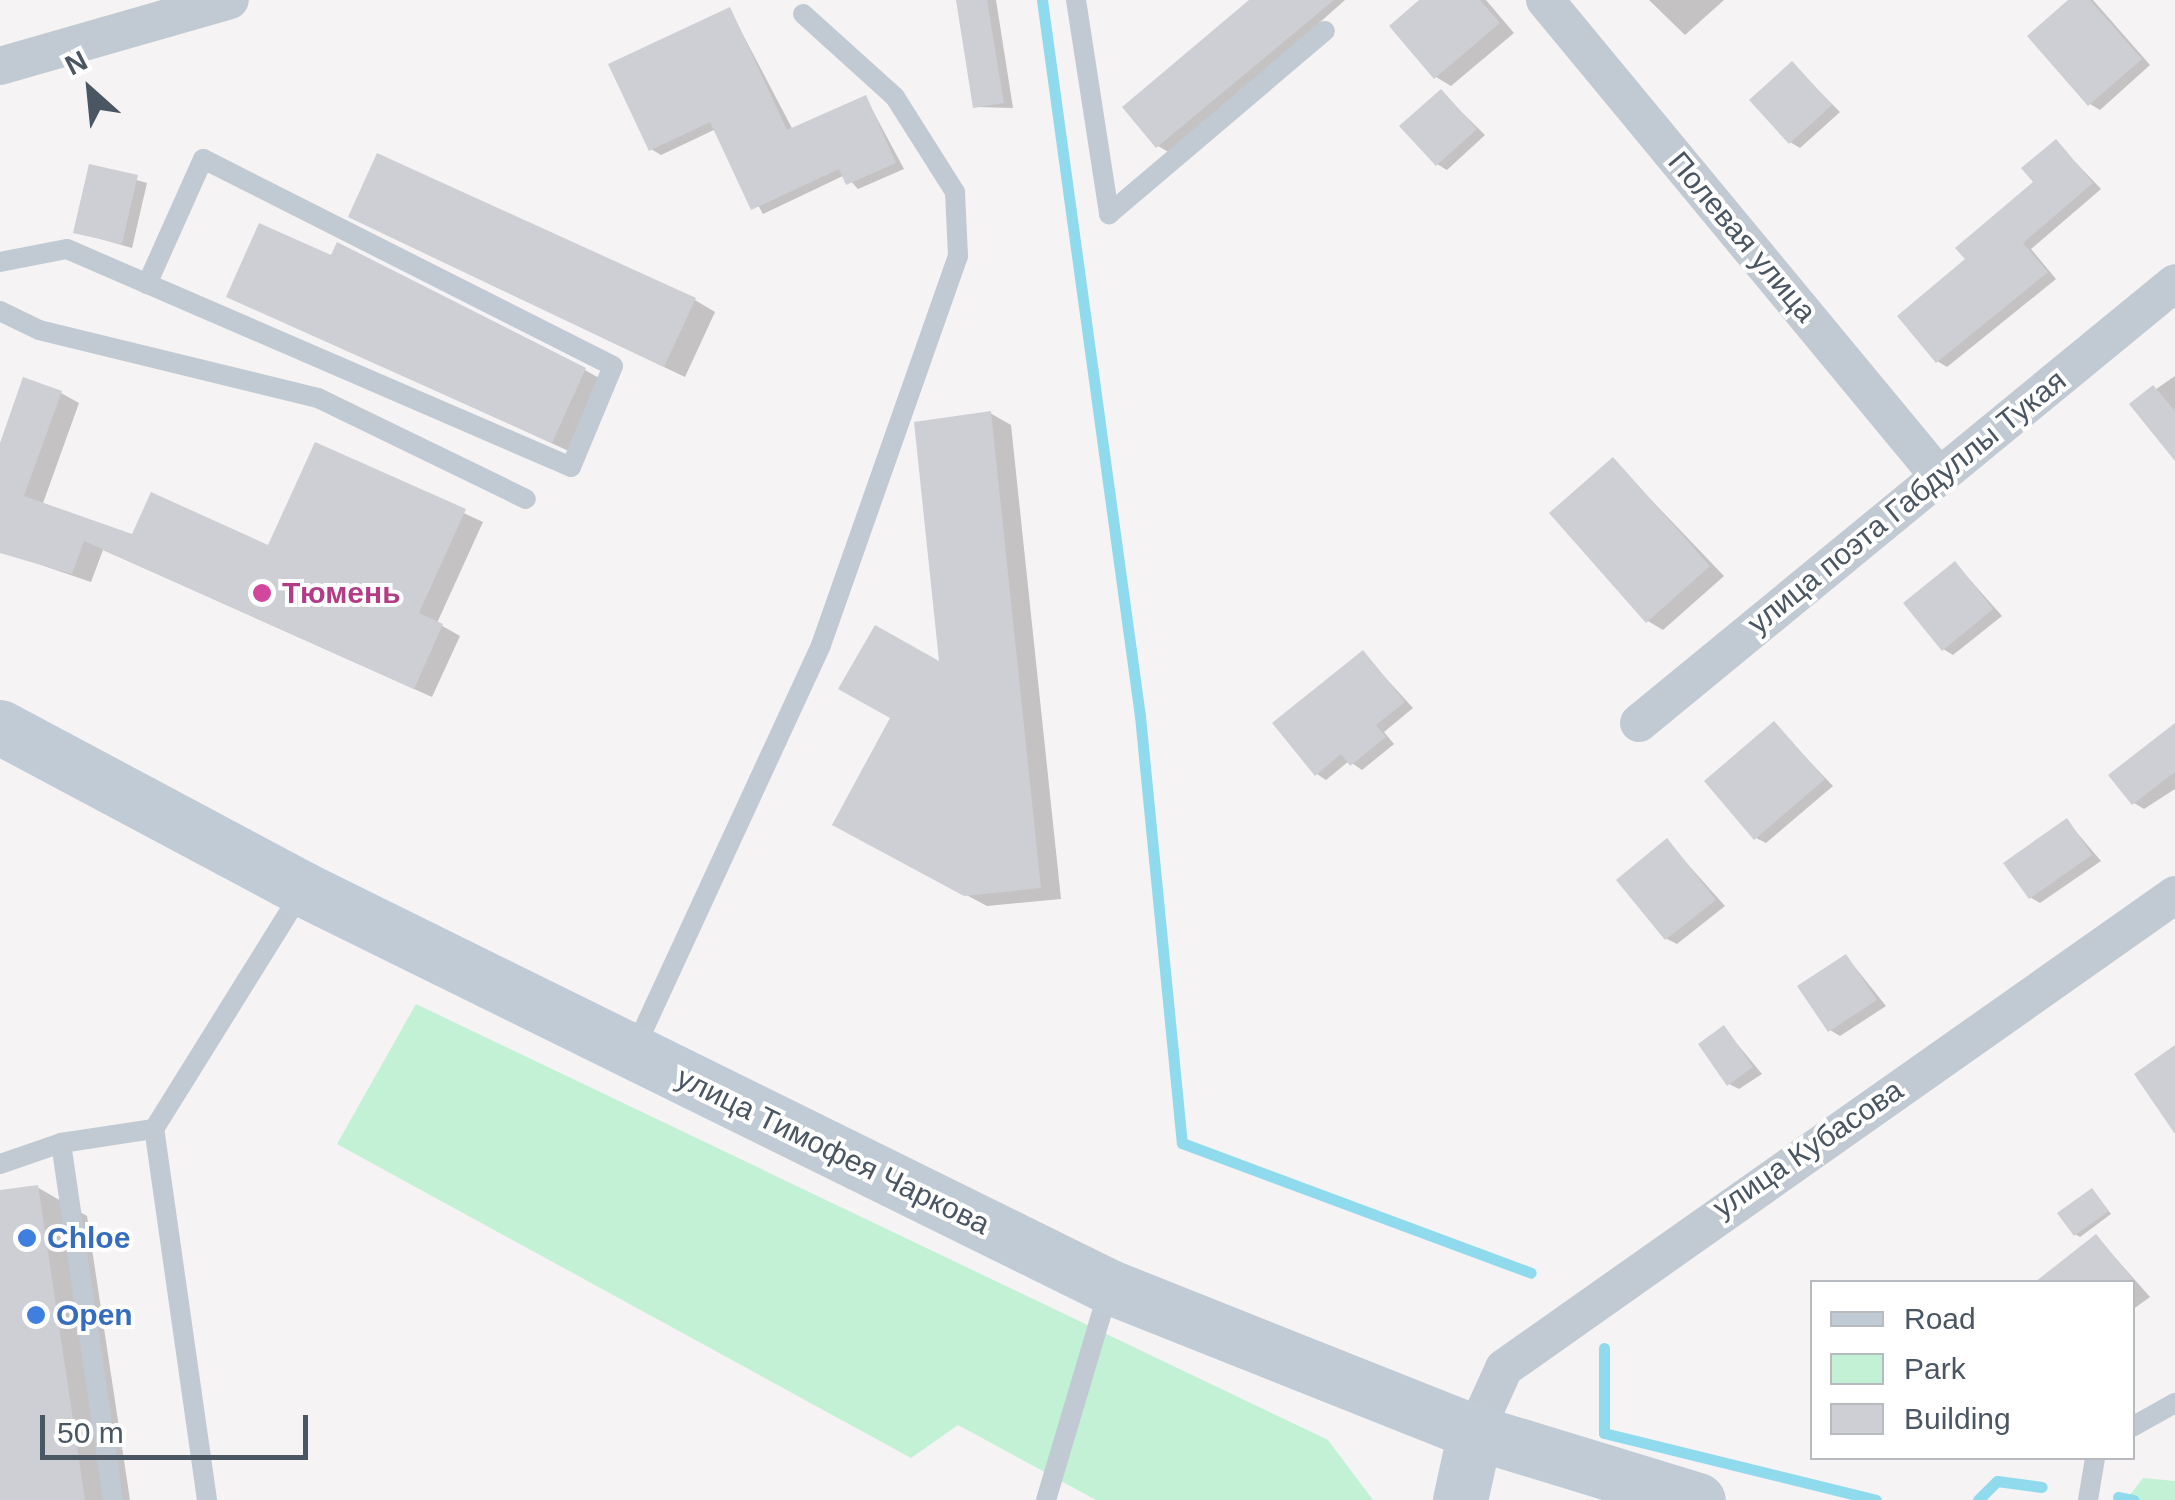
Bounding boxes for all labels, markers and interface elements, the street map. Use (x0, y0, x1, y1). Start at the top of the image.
north arrow (40, 40, 140, 140)
text: N (60, 44, 92, 81)
street label: Полевая улица (1660, 145, 1824, 329)
street label: улица поэта Габдуллы Тукая (1741, 362, 2073, 642)
place label: Тюмень (282, 575, 401, 611)
marker: Тюмень (251, 582, 273, 604)
street label: улица Тимофея Чаркова (671, 1060, 995, 1242)
street label: улица Кубасова (1706, 1072, 1910, 1226)
place label: Chloe (47, 1220, 130, 1256)
marker: Chloe (16, 1227, 38, 1249)
legend (1810, 1280, 2135, 1460)
place label: Open (56, 1297, 133, 1333)
text: Road (1904, 1302, 1976, 1335)
marker: Open (25, 1304, 47, 1326)
text: Park (1904, 1352, 1966, 1385)
scale bar (45, 1395, 312, 1457)
text: Building (1904, 1402, 2011, 1435)
text: 50 m (57, 1416, 124, 1449)

